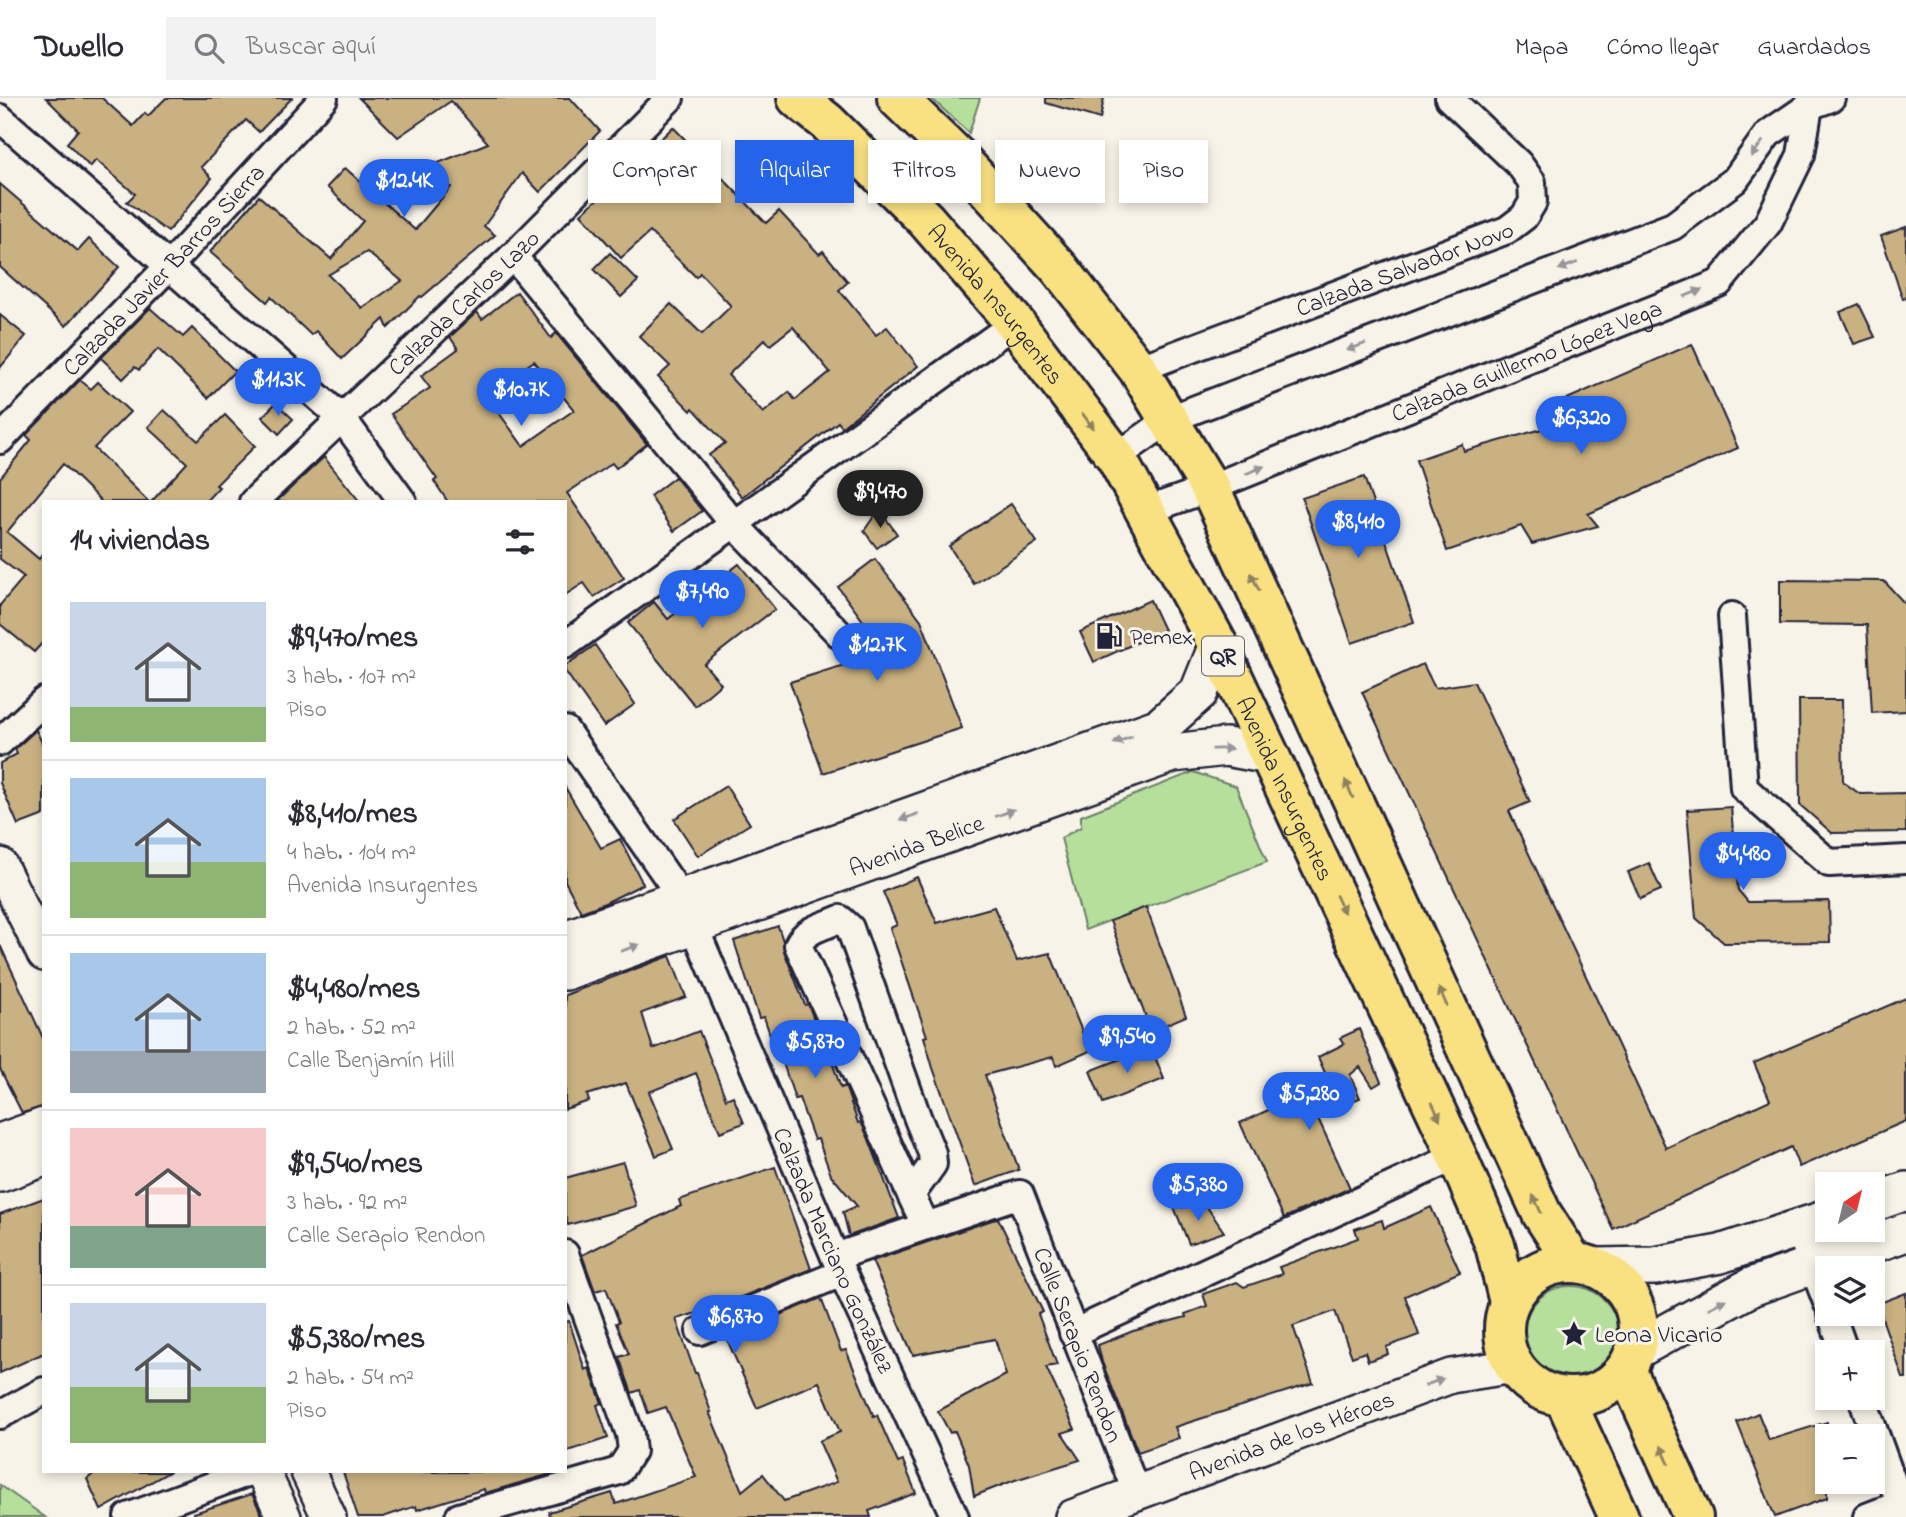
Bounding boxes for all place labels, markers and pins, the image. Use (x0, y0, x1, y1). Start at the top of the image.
pin: $12.4K (347, 159, 461, 219)
pin: $11.3K (221, 358, 335, 418)
pin: $10.7K (464, 368, 578, 428)
pin: $6,320 (1524, 396, 1638, 456)
pin: $9,470 (823, 470, 937, 530)
pin: $8,410 (1301, 500, 1415, 560)
pin: $7,490 (645, 570, 759, 630)
fuel station icon: Pemex (1094, 621, 1124, 651)
place label: Pemex (1130, 621, 1193, 656)
pin: $12.7K (820, 624, 934, 683)
pin: $4,480 (1686, 832, 1800, 892)
pin: $9,540 (1070, 1016, 1184, 1075)
pin: $5,870 (758, 1020, 872, 1080)
pin: $5,280 (1252, 1072, 1366, 1132)
pin: $5,380 (1141, 1164, 1255, 1223)
pin: $6,870 (678, 1296, 792, 1355)
place icon: Leona Vicario (1559, 1319, 1589, 1349)
place label: Leona Vicario (1595, 1319, 1723, 1354)

